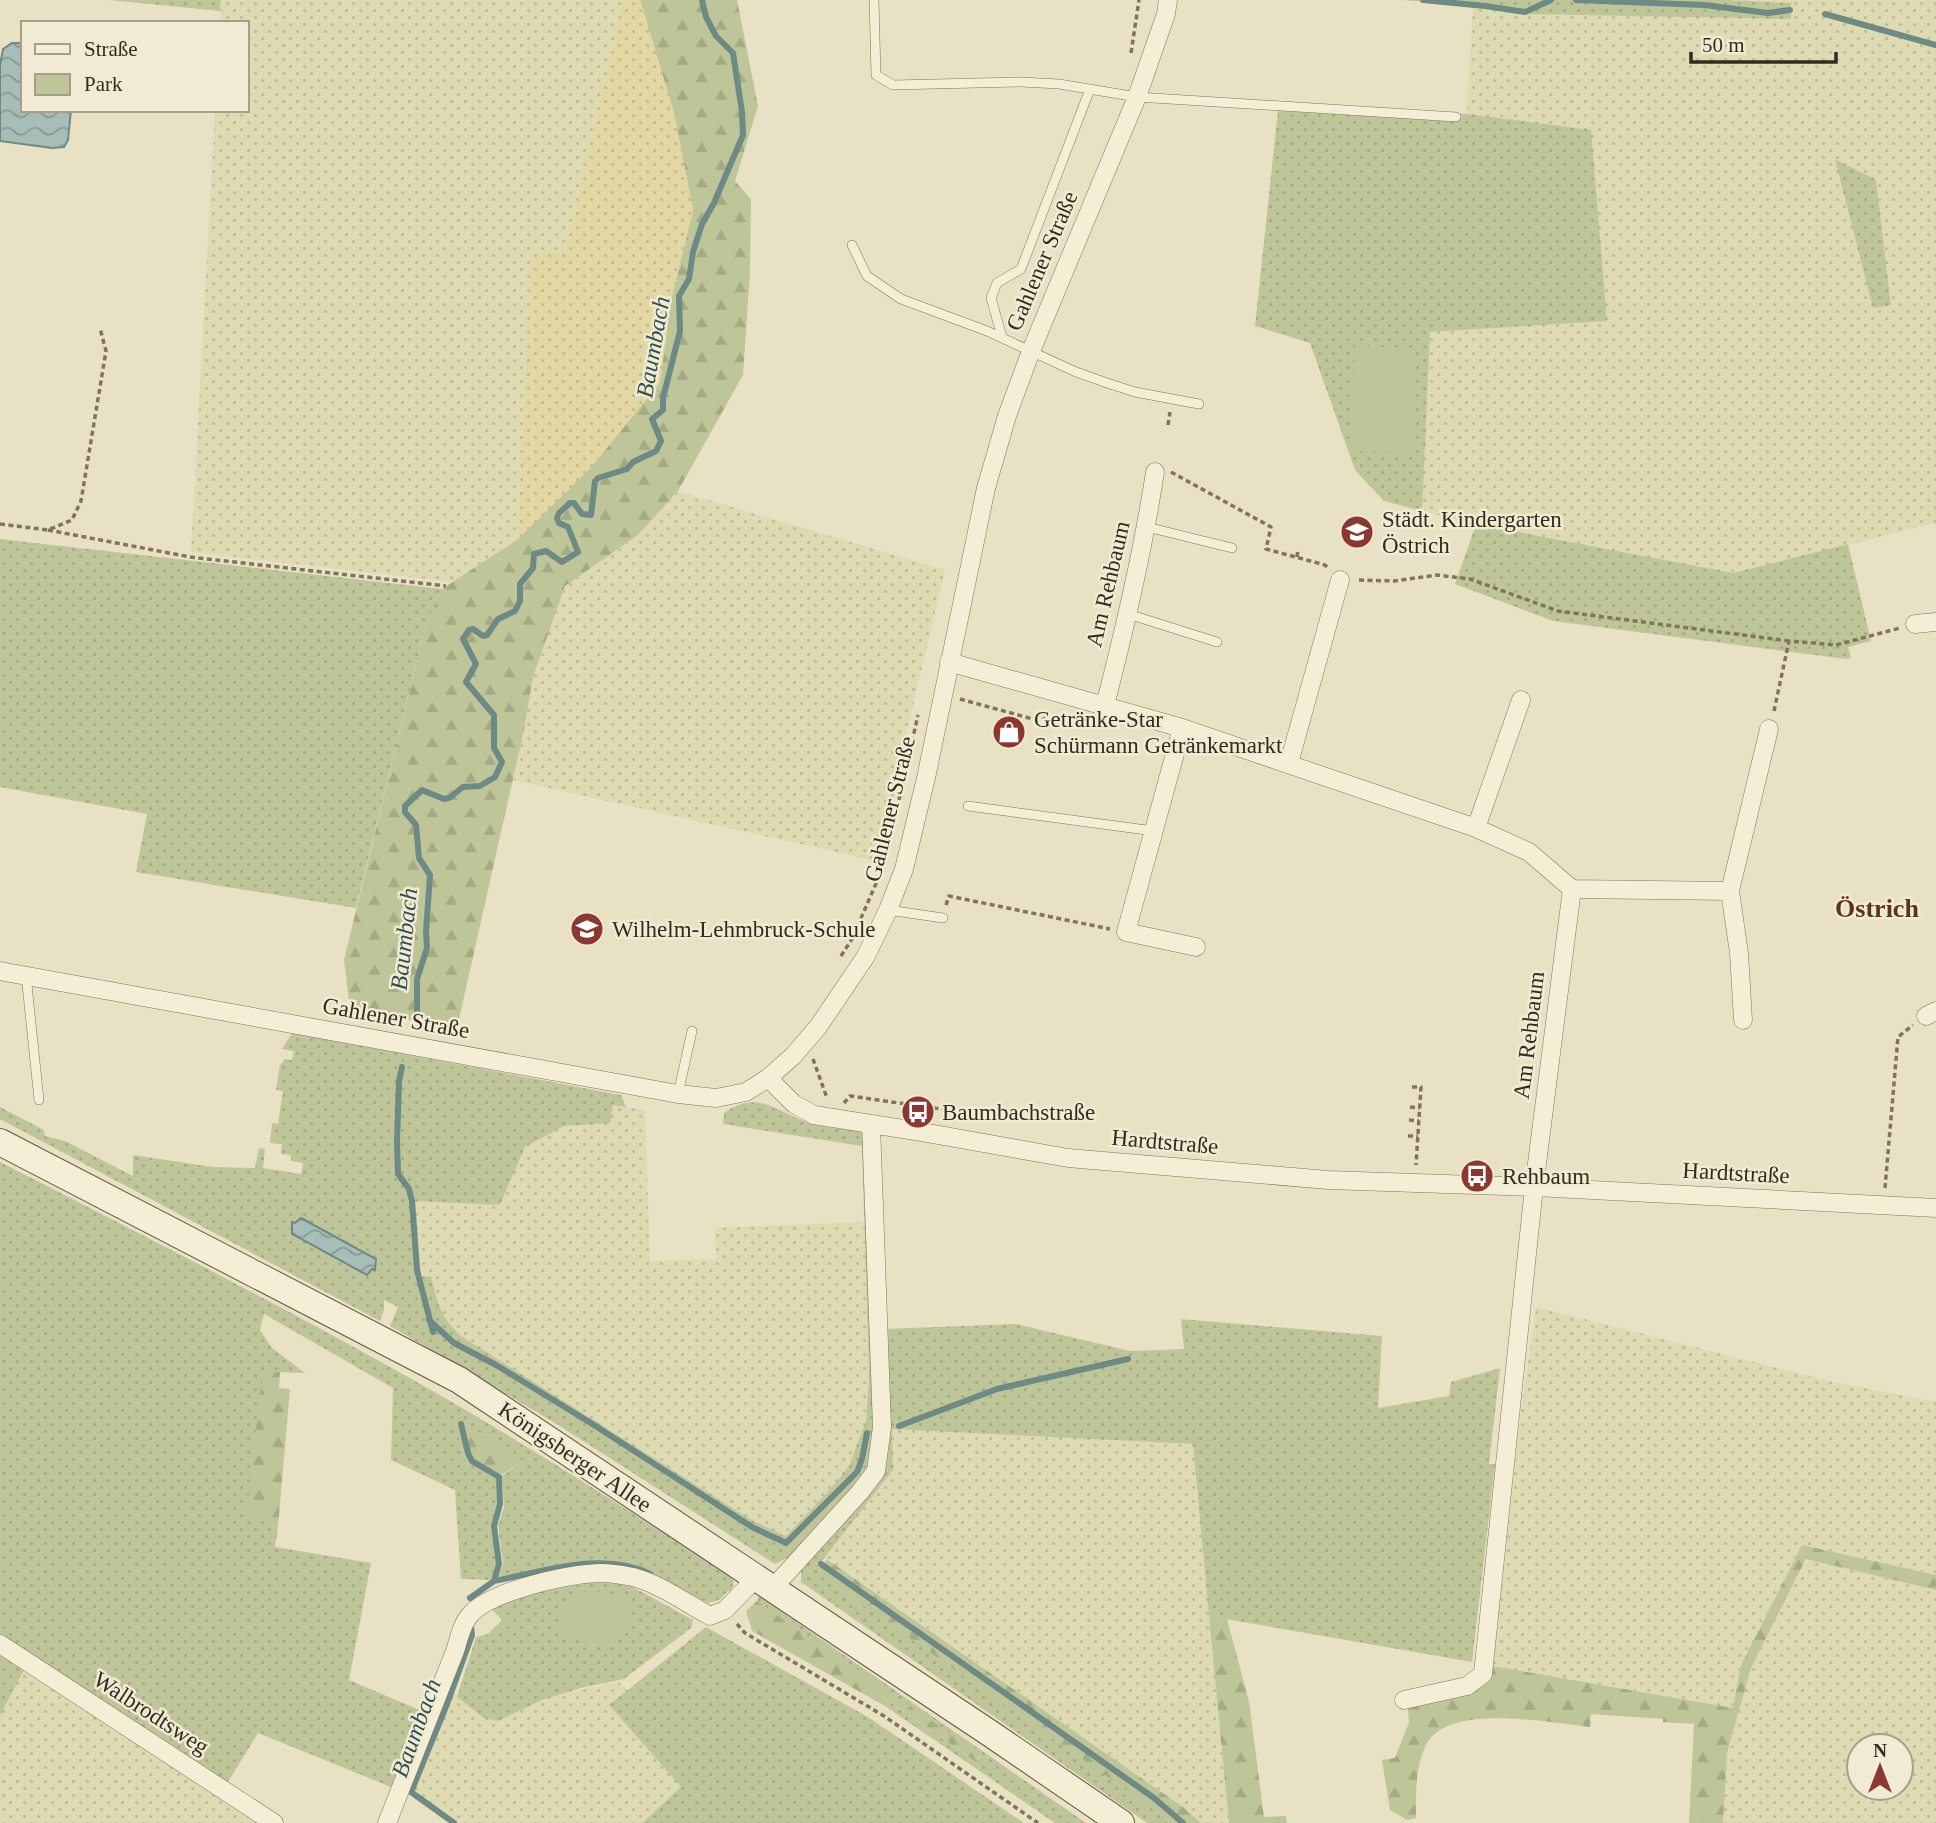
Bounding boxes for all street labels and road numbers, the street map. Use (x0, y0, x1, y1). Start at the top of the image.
street label: Gahlener Straße (1001, 188, 1083, 334)
street label: Am Rehbaum (1081, 519, 1135, 649)
street label: Gahlener Straße (860, 734, 920, 884)
street label: Am Rehbaum (1509, 970, 1549, 1100)
street label: Gahlener Straße (321, 993, 471, 1043)
street label: Hardtstraße (1110, 1125, 1220, 1159)
street label: Hardtstraße (1682, 1158, 1790, 1188)
street label: Königsberger Allee (494, 1397, 656, 1517)
street label: Walbrodtsweg (89, 1666, 214, 1760)

